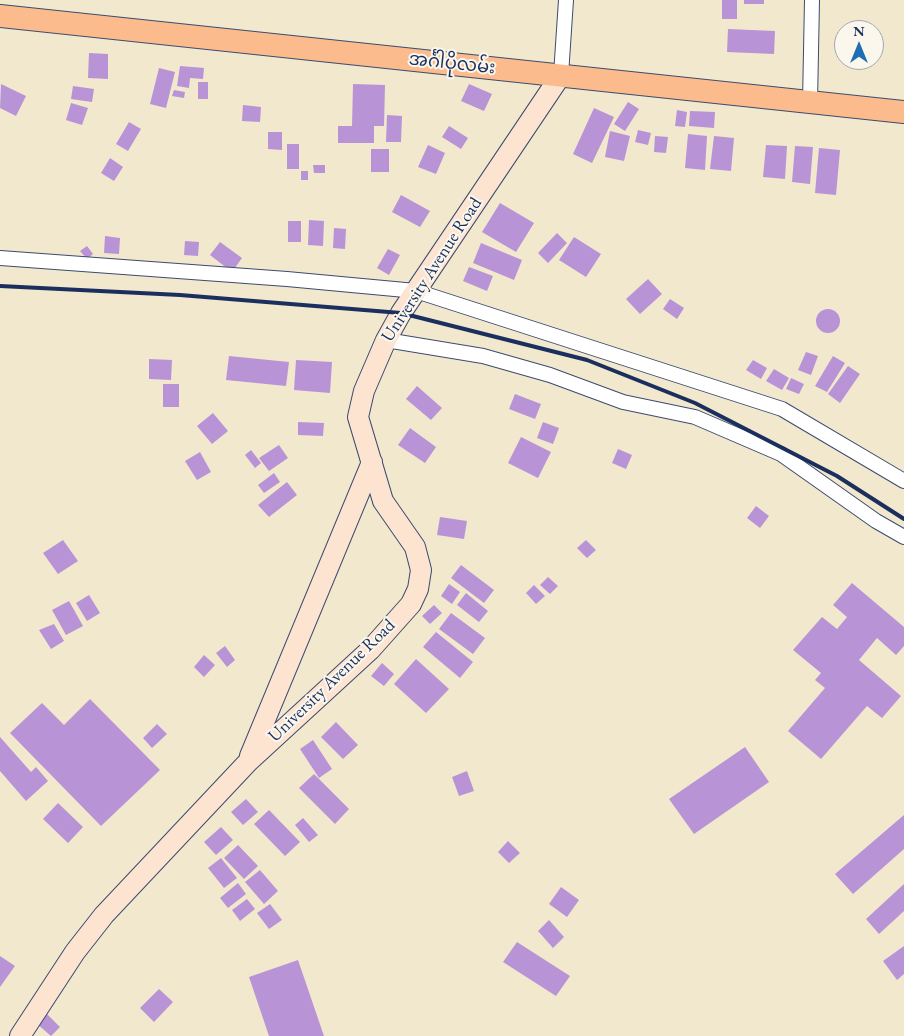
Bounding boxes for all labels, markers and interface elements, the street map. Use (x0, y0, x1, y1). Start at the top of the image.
north arrow (834, 20, 884, 70)
text: N (853, 22, 865, 40)
street label: အင်္ဂါပိုလမ်း (408, 49, 496, 79)
street label: University Avenue Road (377, 194, 487, 346)
street label: University Avenue Road (264, 615, 400, 747)

